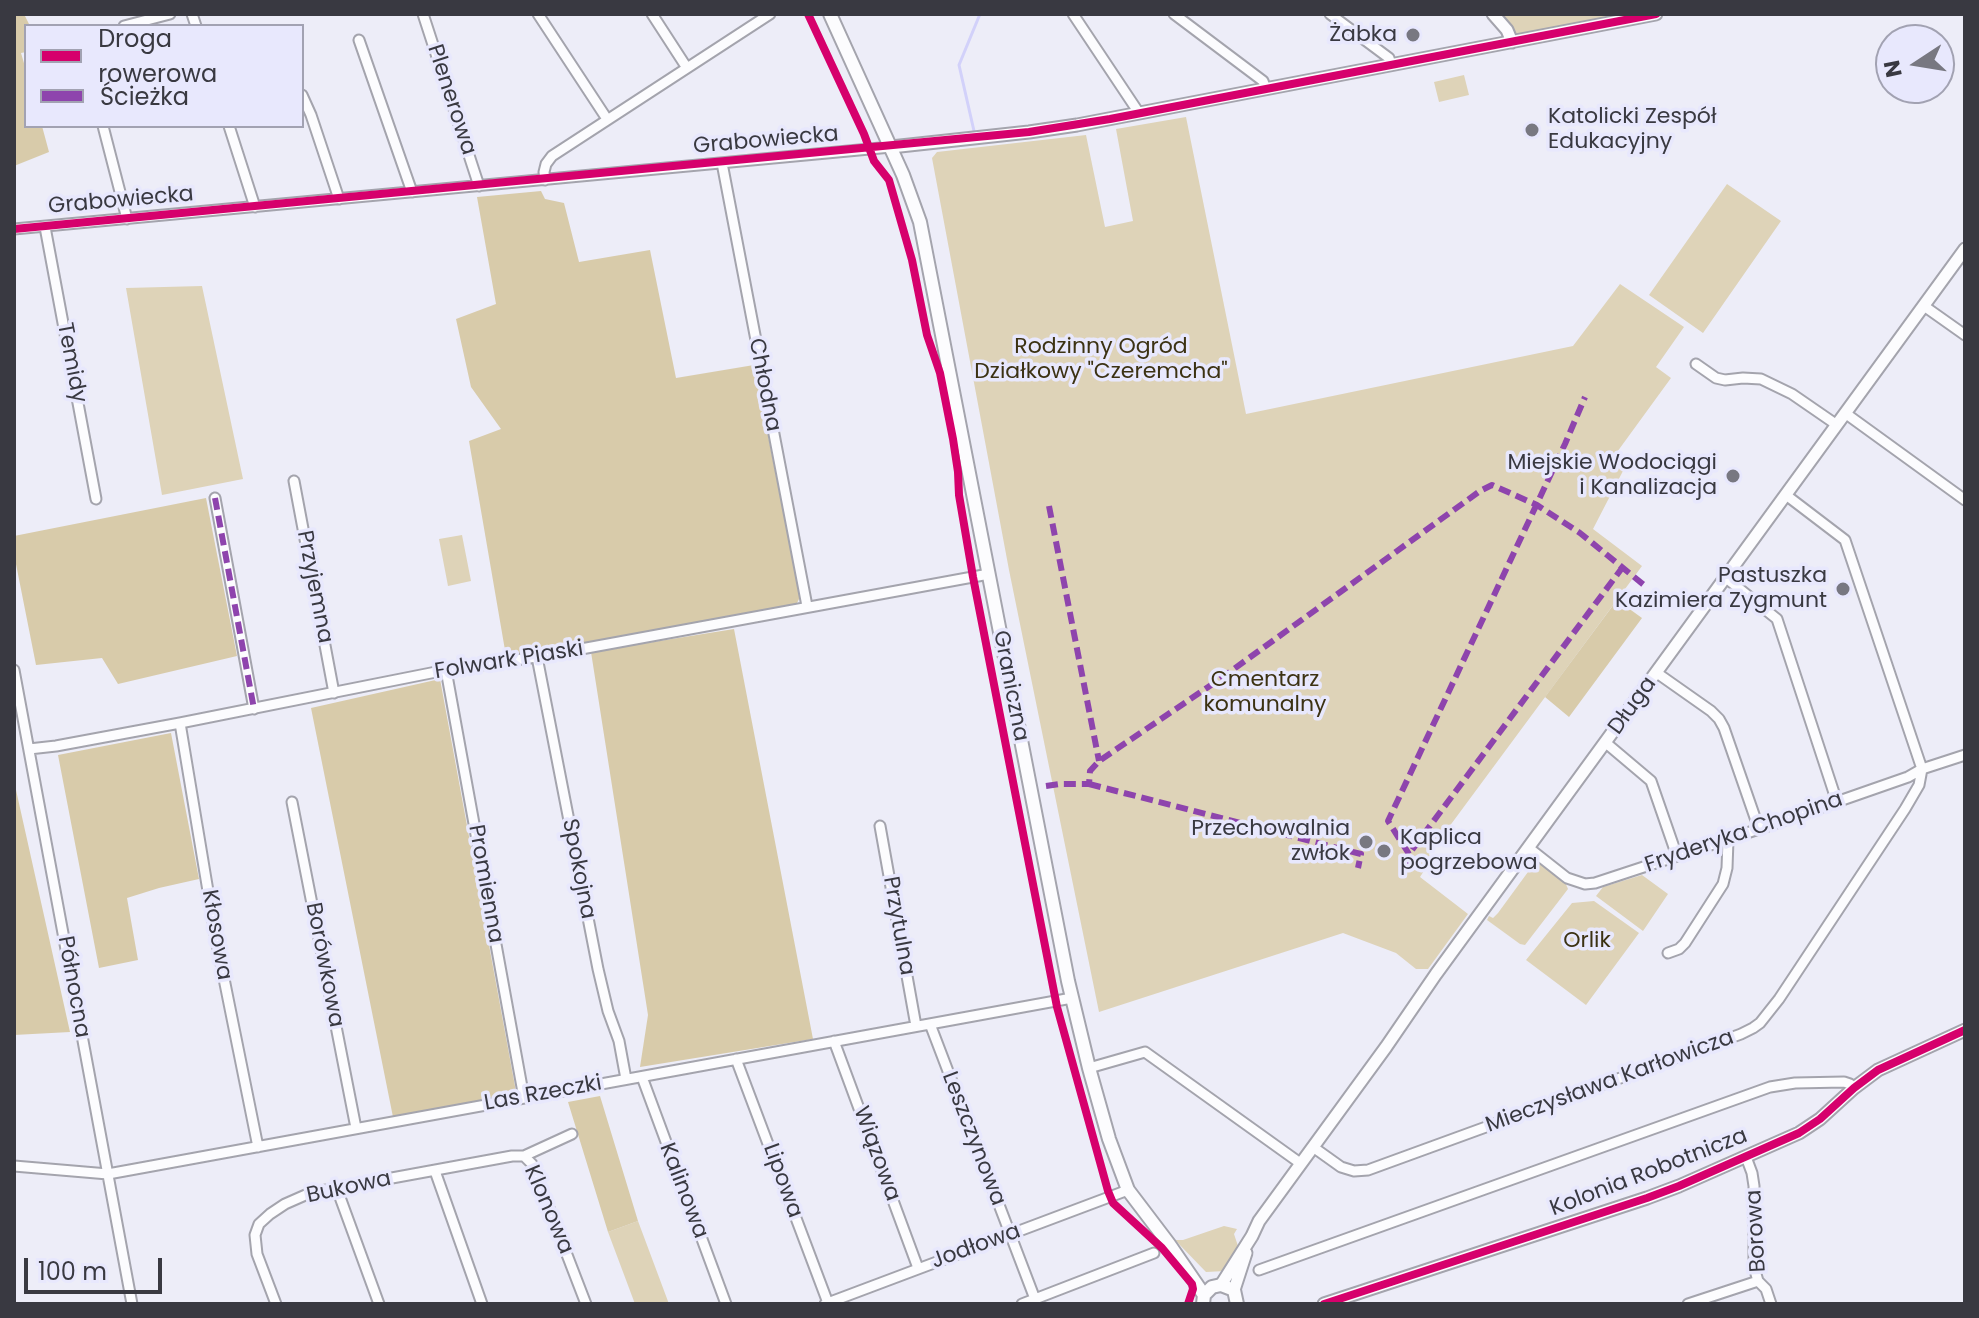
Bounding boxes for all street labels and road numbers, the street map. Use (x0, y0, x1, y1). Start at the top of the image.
street label: Plenerowa (421, 41, 481, 159)
street label: Grabowiecka (692, 121, 840, 161)
street label: Grabowiecka (47, 181, 195, 221)
street label: Temidy (50, 321, 92, 405)
street label: Chłodna (742, 336, 786, 434)
street label: Przyjemna (290, 529, 338, 645)
street label: Graniczna (986, 629, 1034, 743)
street label: Folwark Piaski (433, 636, 585, 686)
street label: Długa (1603, 672, 1663, 740)
street label: Fryderyka Chopina (1642, 787, 1846, 879)
street label: Spokojna (555, 817, 601, 921)
street label: Promienna (462, 823, 508, 945)
street label: Przytulna (876, 875, 920, 977)
street label: Kłosowa (195, 888, 237, 982)
street label: Borówkowa (299, 901, 349, 1029)
street label: Północna (51, 934, 95, 1040)
street label: Mieczysława Karłowicza (1482, 1025, 1738, 1139)
street label: Leszczynowa (935, 1068, 1011, 1210)
street label: Las Rzeczki (482, 1071, 604, 1117)
street label: Wiązowa (847, 1103, 905, 1205)
street label: Kolonia Robotnicza (1547, 1123, 1751, 1223)
street label: Kalinowa (653, 1140, 713, 1242)
street label: Lipowa (756, 1140, 808, 1222)
street label: Klonowa (518, 1162, 578, 1258)
street label: Bukowa (304, 1166, 394, 1210)
street label: Borowa (1742, 1189, 1772, 1273)
street label: Jodłowa (928, 1219, 1024, 1275)

